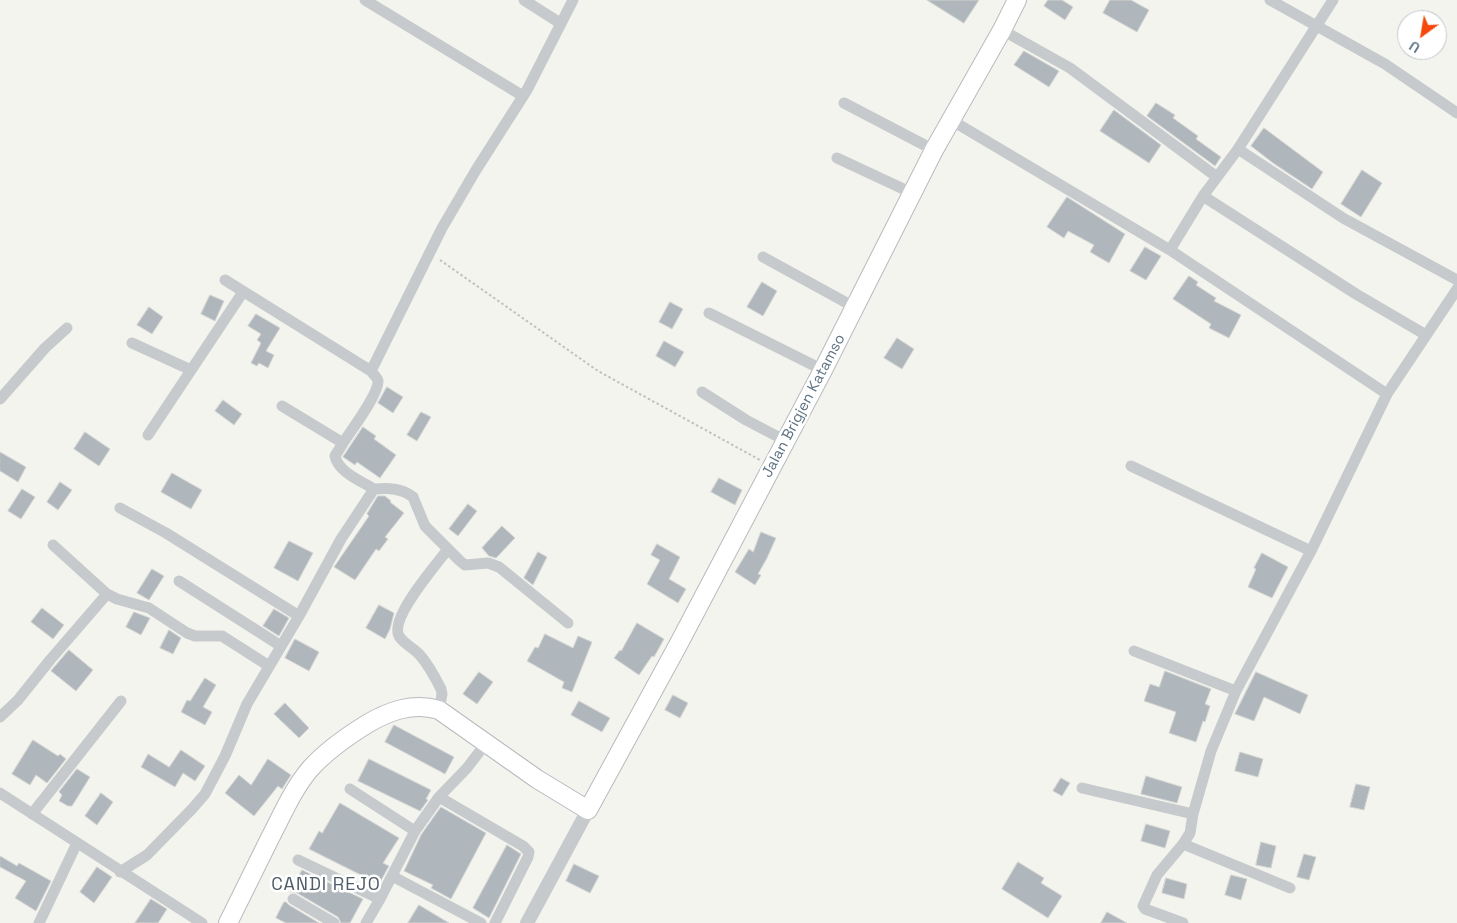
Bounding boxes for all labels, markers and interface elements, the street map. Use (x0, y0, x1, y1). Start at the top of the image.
north arrow (1397, 10, 1447, 60)
text: U (1406, 37, 1423, 57)
street label: Jalan Brigjen Katamso (759, 331, 849, 481)
district label: CANDI REJO (270, 874, 382, 896)

